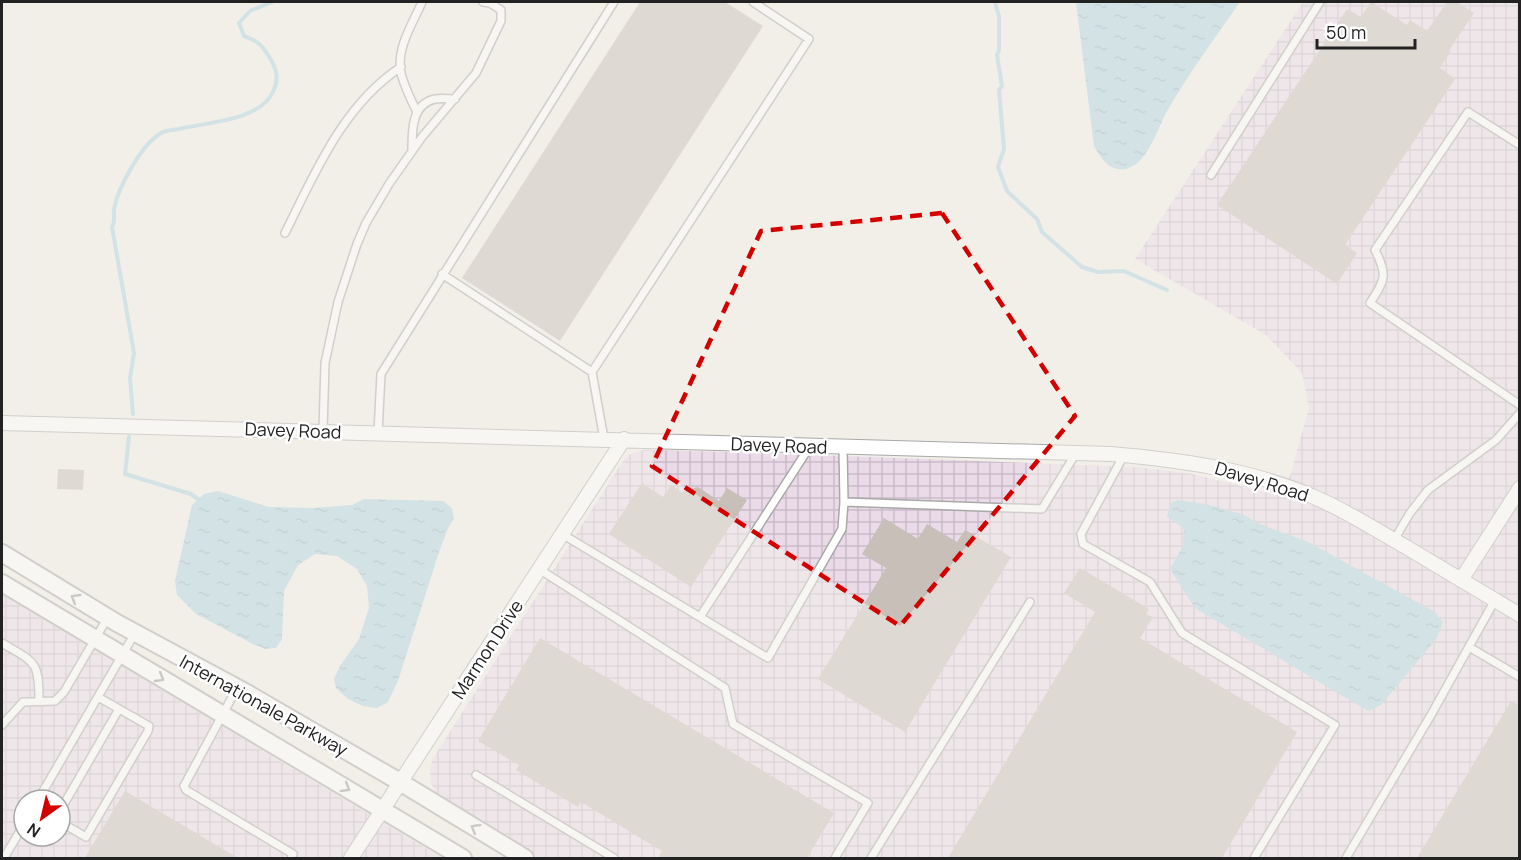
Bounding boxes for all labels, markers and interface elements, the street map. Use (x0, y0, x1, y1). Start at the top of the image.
scale bar (1317, 12, 1414, 50)
text: 50 m (1326, 20, 1366, 44)
street label: Davey Road (244, 416, 342, 444)
street label: Davey Road (730, 431, 828, 459)
street label: Davey Road (1212, 455, 1312, 507)
one-way arrow (71, 593, 81, 605)
street label: Marmon Drive (446, 595, 528, 703)
street label: Internationale Parkway (176, 649, 353, 761)
one-way arrow (154, 671, 164, 682)
one-way arrow (340, 781, 350, 793)
north arrow (12, 788, 72, 848)
text: N (23, 818, 45, 843)
one-way arrow (471, 823, 481, 835)

